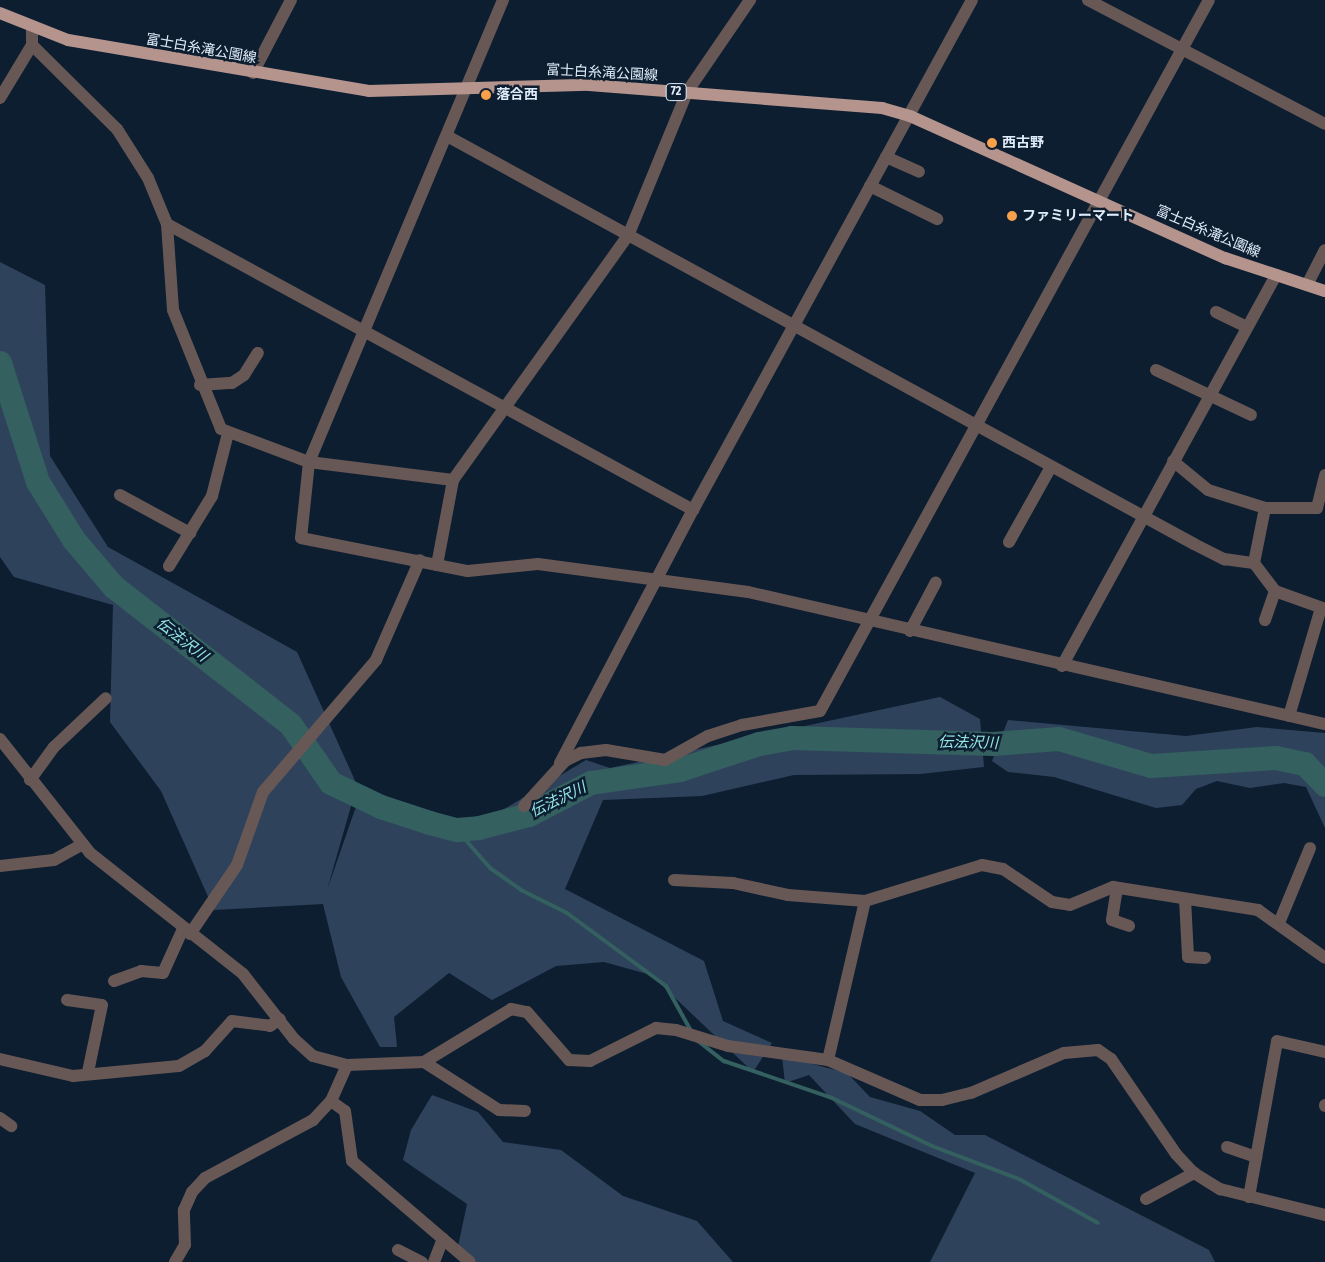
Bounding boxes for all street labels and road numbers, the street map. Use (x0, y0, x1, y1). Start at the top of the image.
street label: 富士白糸滝公園線 (144, 31, 258, 67)
street label: 富士白糸滝公園線 (546, 62, 658, 84)
road number: 72 (665, 82, 687, 101)
street label: 富士白糸滝公園線 (1153, 202, 1263, 262)

